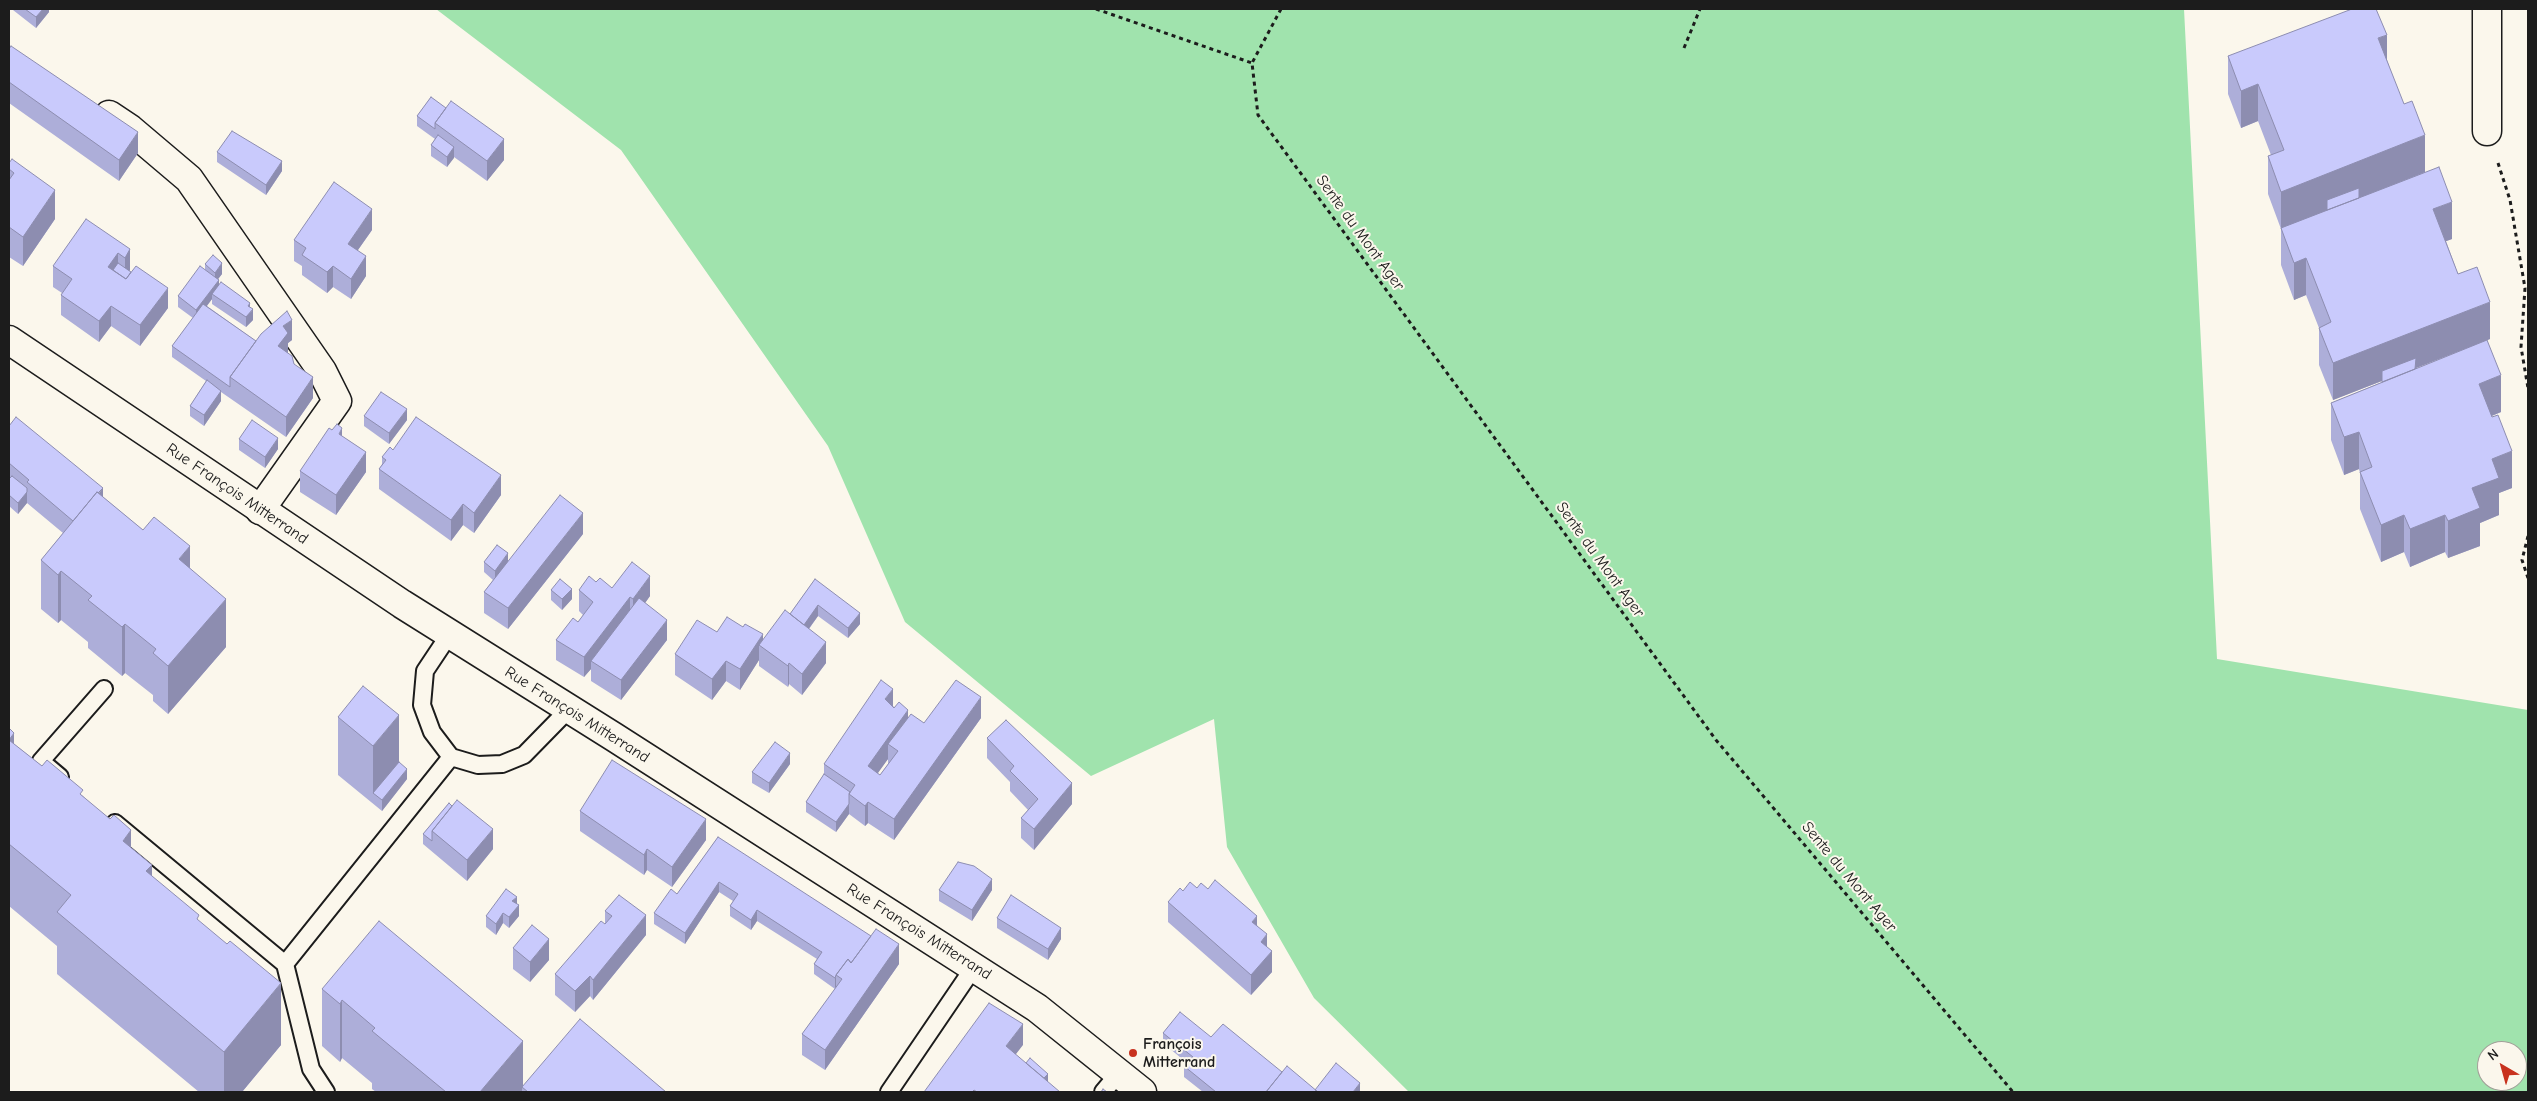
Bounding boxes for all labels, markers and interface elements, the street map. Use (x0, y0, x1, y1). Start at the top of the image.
street label: Sente du Mont Ager (1312, 172, 1408, 294)
street label: Rue François Mitterrand (162, 439, 312, 549)
street label: Sente du Mont Ager (1552, 499, 1648, 621)
street label: Rue François Mitterrand (501, 663, 653, 767)
street label: Sente du Mont Ager (1797, 818, 1901, 936)
street label: Rue François Mitterrand (843, 880, 995, 984)
place label: François Mitterrand (1143, 1034, 1215, 1072)
north arrow (2477, 1041, 2527, 1091)
text: N (2484, 1045, 2502, 1064)
marker: François Mitterrand (1127, 1047, 1139, 1059)

